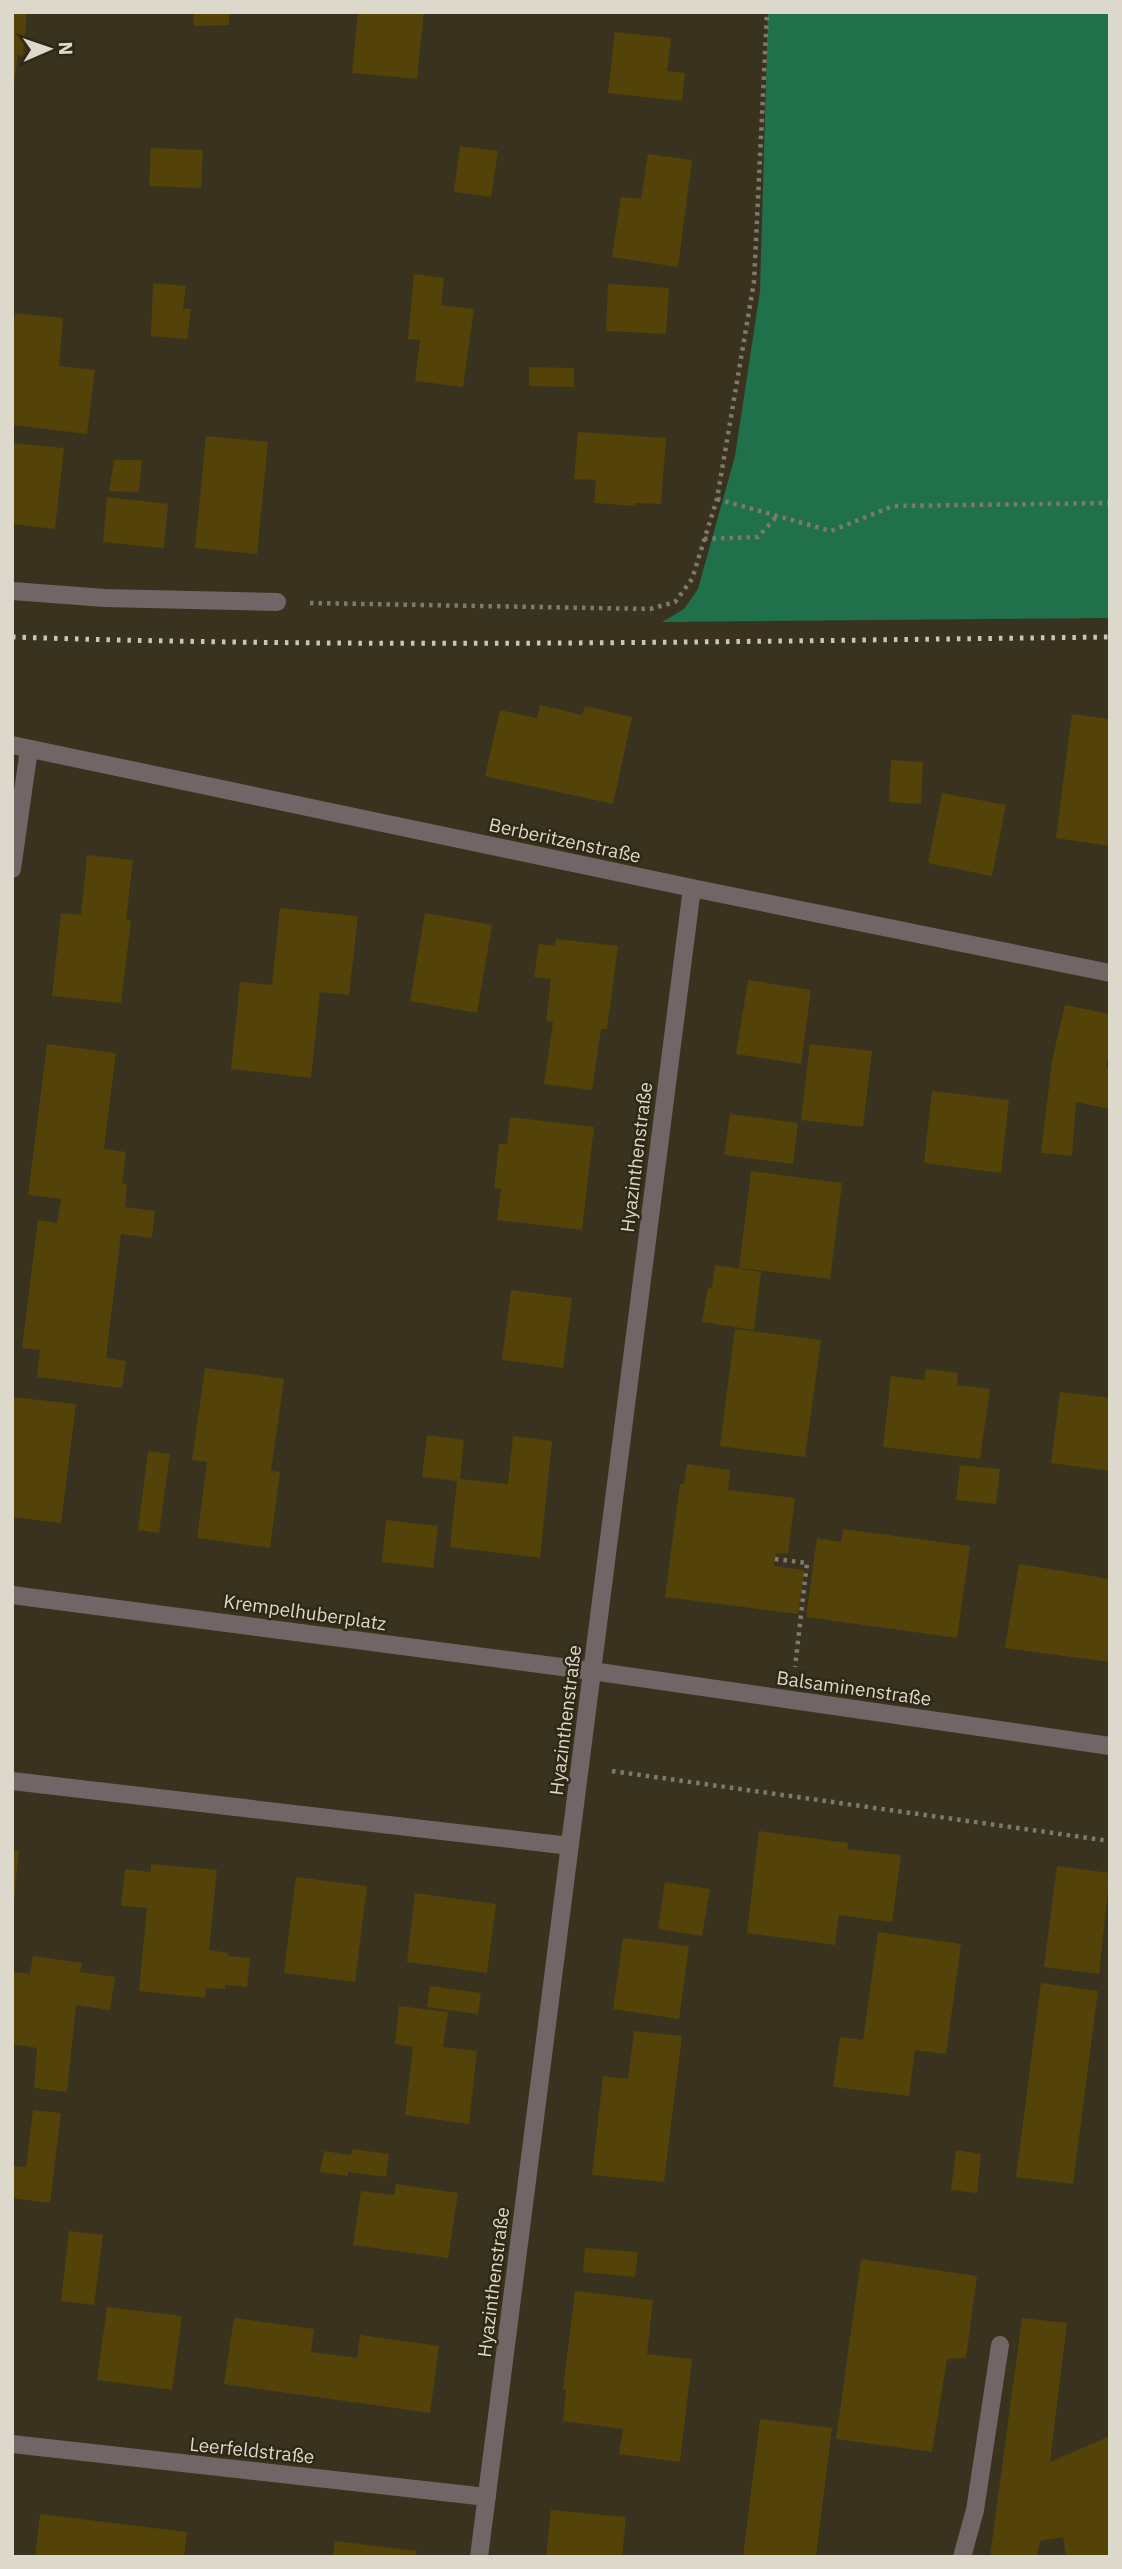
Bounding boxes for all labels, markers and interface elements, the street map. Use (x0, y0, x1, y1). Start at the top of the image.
north arrow (14, 14, 84, 84)
text: N (54, 41, 78, 56)
street label: Berberitzenstraße (487, 812, 643, 868)
street label: Hyazinthenstraße (615, 1080, 657, 1234)
street label: Krempelhuberplatz (222, 1589, 388, 1635)
street label: Hyazinthenstraße (544, 1643, 586, 1797)
street label: Balsaminenstraße (775, 1665, 933, 1711)
street label: Hyazinthenstraße (472, 2205, 514, 2359)
street label: Leerfeldstraße (188, 2432, 316, 2468)

